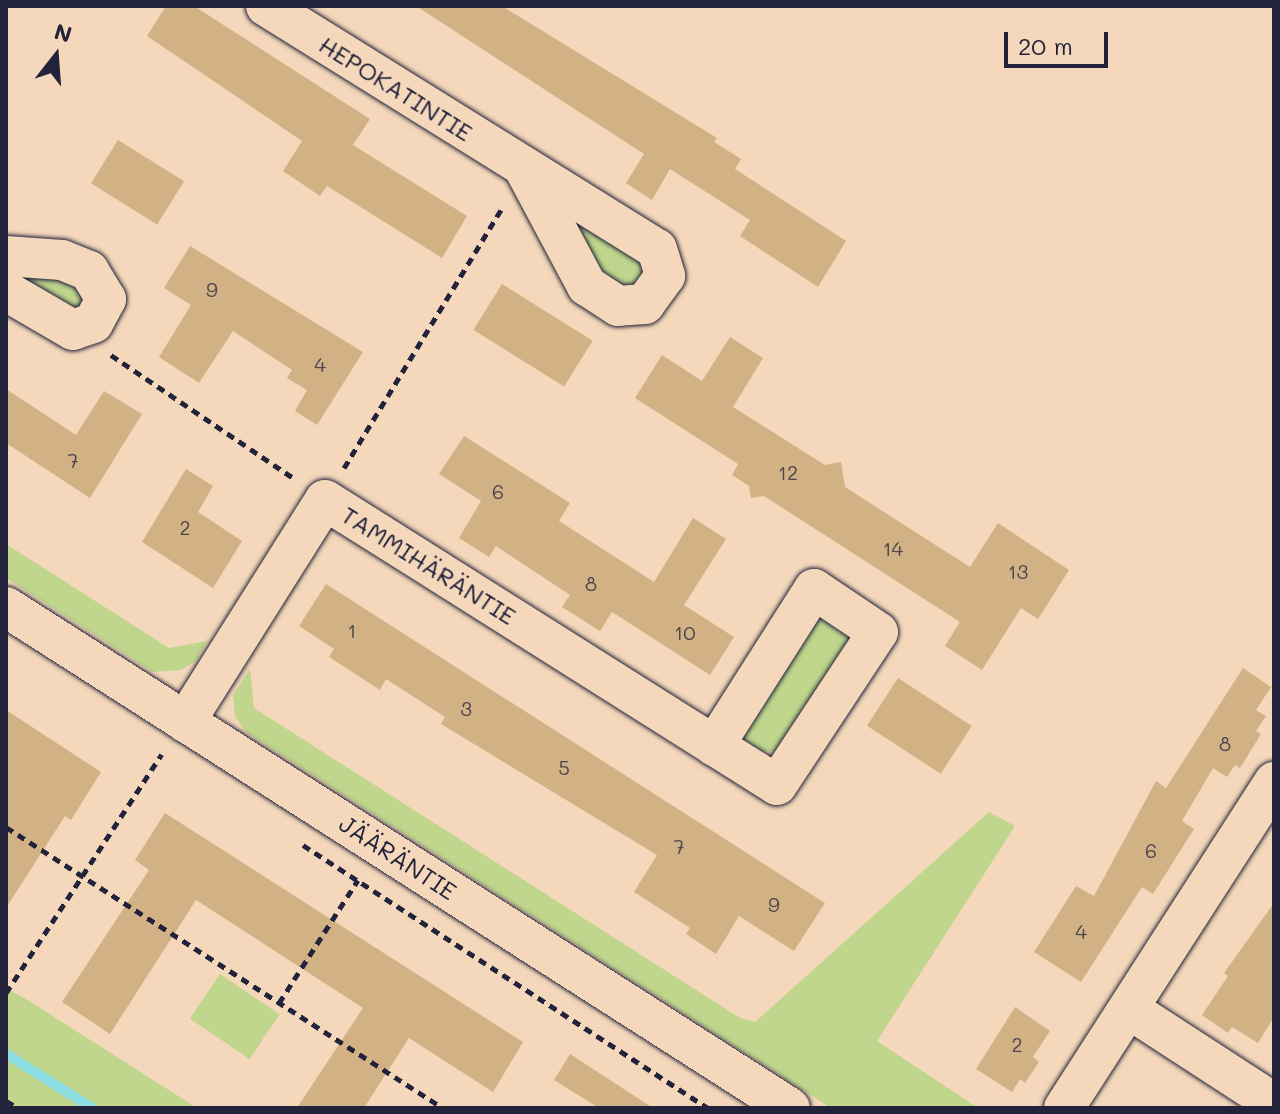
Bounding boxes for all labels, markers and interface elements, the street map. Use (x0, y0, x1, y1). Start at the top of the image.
north arrow (16, 16, 96, 96)
text: N (51, 16, 75, 49)
scale bar (1008, 16, 1112, 66)
street label: HEPOKATINTIE (314, 29, 478, 147)
text: 20 m (1018, 30, 1073, 61)
house number: 9 (206, 277, 218, 301)
house number: 4 (314, 352, 326, 376)
house number: 7 (67, 448, 79, 472)
house number: 12 (778, 460, 798, 484)
house number: 6 (492, 479, 504, 503)
street label: TAMMIHÄRÄNTIE (337, 500, 521, 630)
house number: 2 (179, 515, 191, 539)
house number: 14 (883, 536, 903, 560)
house number: 13 (1008, 559, 1028, 583)
house number: 8 (585, 571, 597, 595)
house number: 1 (348, 618, 356, 642)
house number: 10 (674, 620, 696, 644)
house number: 3 (460, 696, 472, 720)
house number: 8 (1219, 731, 1231, 755)
house number: 5 (558, 755, 570, 779)
street label: JÄÄRÄNTIE (334, 809, 462, 905)
house number: 7 (673, 834, 685, 858)
house number: 6 (1145, 838, 1157, 862)
house number: 9 (768, 892, 780, 916)
house number: 4 (1075, 919, 1087, 943)
house number: 2 (1011, 1032, 1023, 1056)

